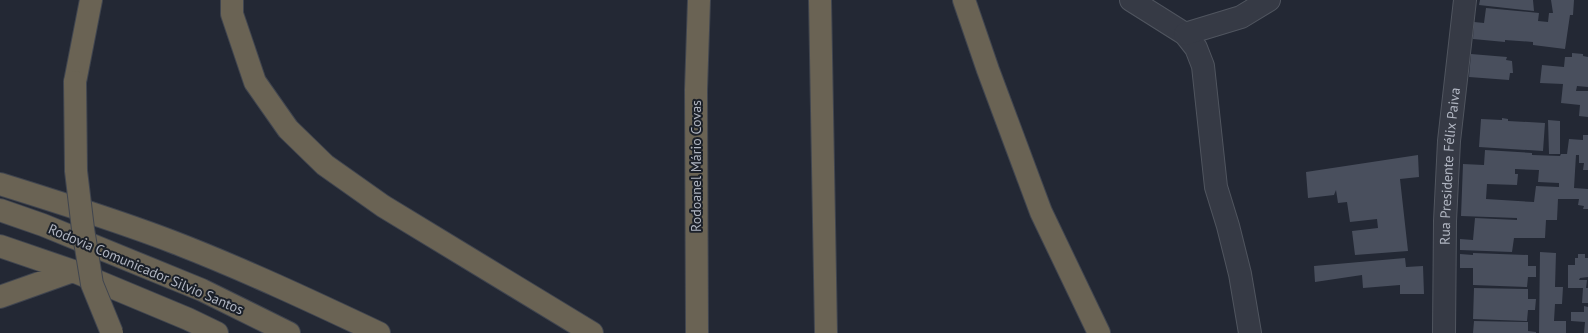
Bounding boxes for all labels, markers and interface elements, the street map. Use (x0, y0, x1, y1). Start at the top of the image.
street label: Rua Presidente Félix Paiva (1436, 87, 1464, 245)
street label: Rodoanel Mário Covas (687, 100, 705, 232)
street label: Rodovia Comunicador Silvio Santos (46, 220, 246, 318)

